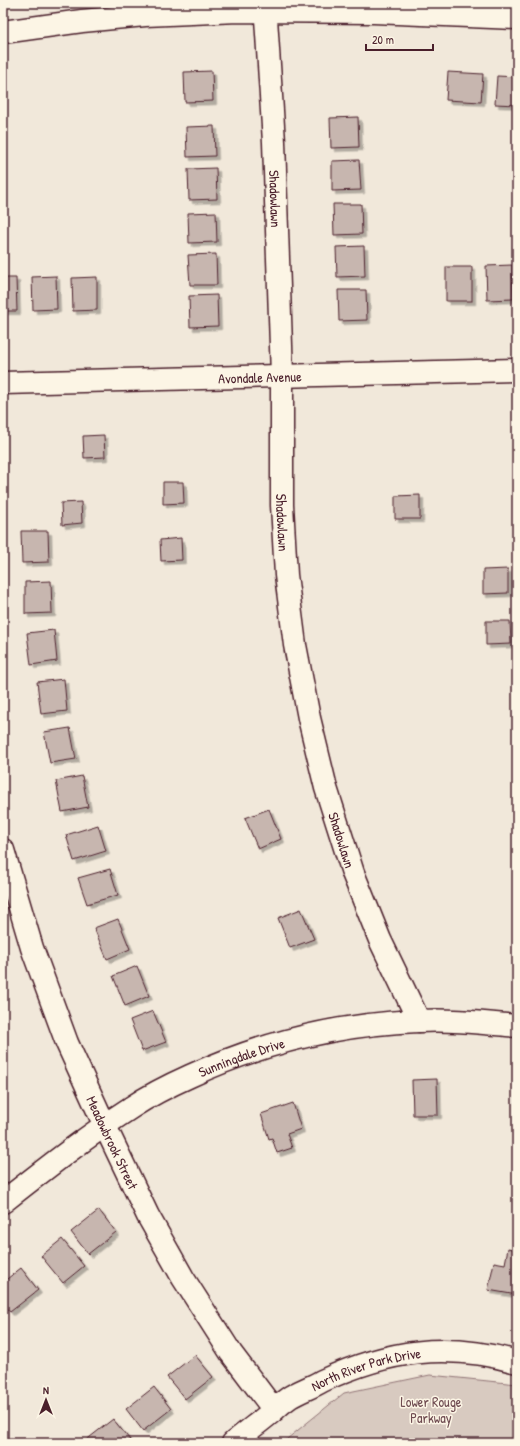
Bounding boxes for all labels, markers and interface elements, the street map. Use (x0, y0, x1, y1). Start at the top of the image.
scale bar (366, 26, 433, 52)
text: 20 m (372, 31, 394, 48)
street label: Shadowlawn (265, 170, 286, 228)
street label: Avondale Avenue (218, 366, 302, 387)
street label: Shadowlawn (273, 494, 294, 552)
street label: Shadowlawn (325, 810, 360, 870)
street label: Sunningdale Drive (195, 1032, 287, 1081)
street label: Meadowbrook Street (83, 1093, 143, 1192)
street label: North River Park Drive (308, 1343, 422, 1395)
north arrow (26, 1380, 66, 1420)
text: N (43, 1383, 49, 1397)
park label: Lower Rouge Parkway (401, 1392, 462, 1428)

